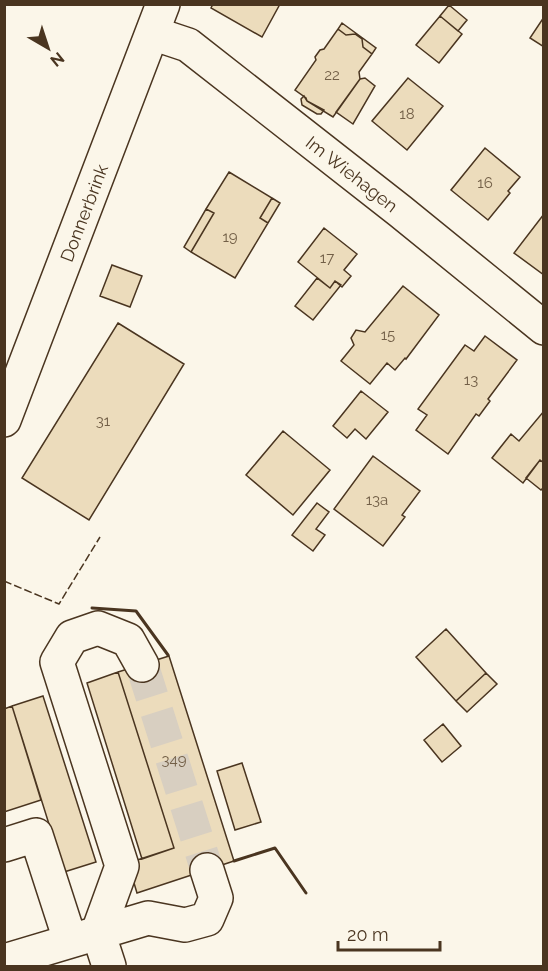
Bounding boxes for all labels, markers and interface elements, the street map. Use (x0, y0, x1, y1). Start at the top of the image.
north arrow (18, 18, 78, 78)
text: N (46, 48, 68, 70)
house number: 22 (324, 66, 340, 84)
house number: 18 (399, 105, 415, 123)
street label: Im Wiehagen (302, 132, 402, 216)
street label: Donnerbrink (56, 161, 112, 265)
house number: 16 (477, 174, 493, 192)
house number: 19 (222, 228, 238, 246)
house number: 17 (320, 249, 334, 267)
house number: 15 (381, 326, 395, 344)
house number: 13 (464, 371, 478, 389)
house number: 31 (96, 412, 111, 430)
house number: 13a (366, 491, 388, 509)
house number: 349 (162, 751, 187, 769)
scale bar (338, 914, 440, 952)
text: 20 m (347, 924, 389, 945)

